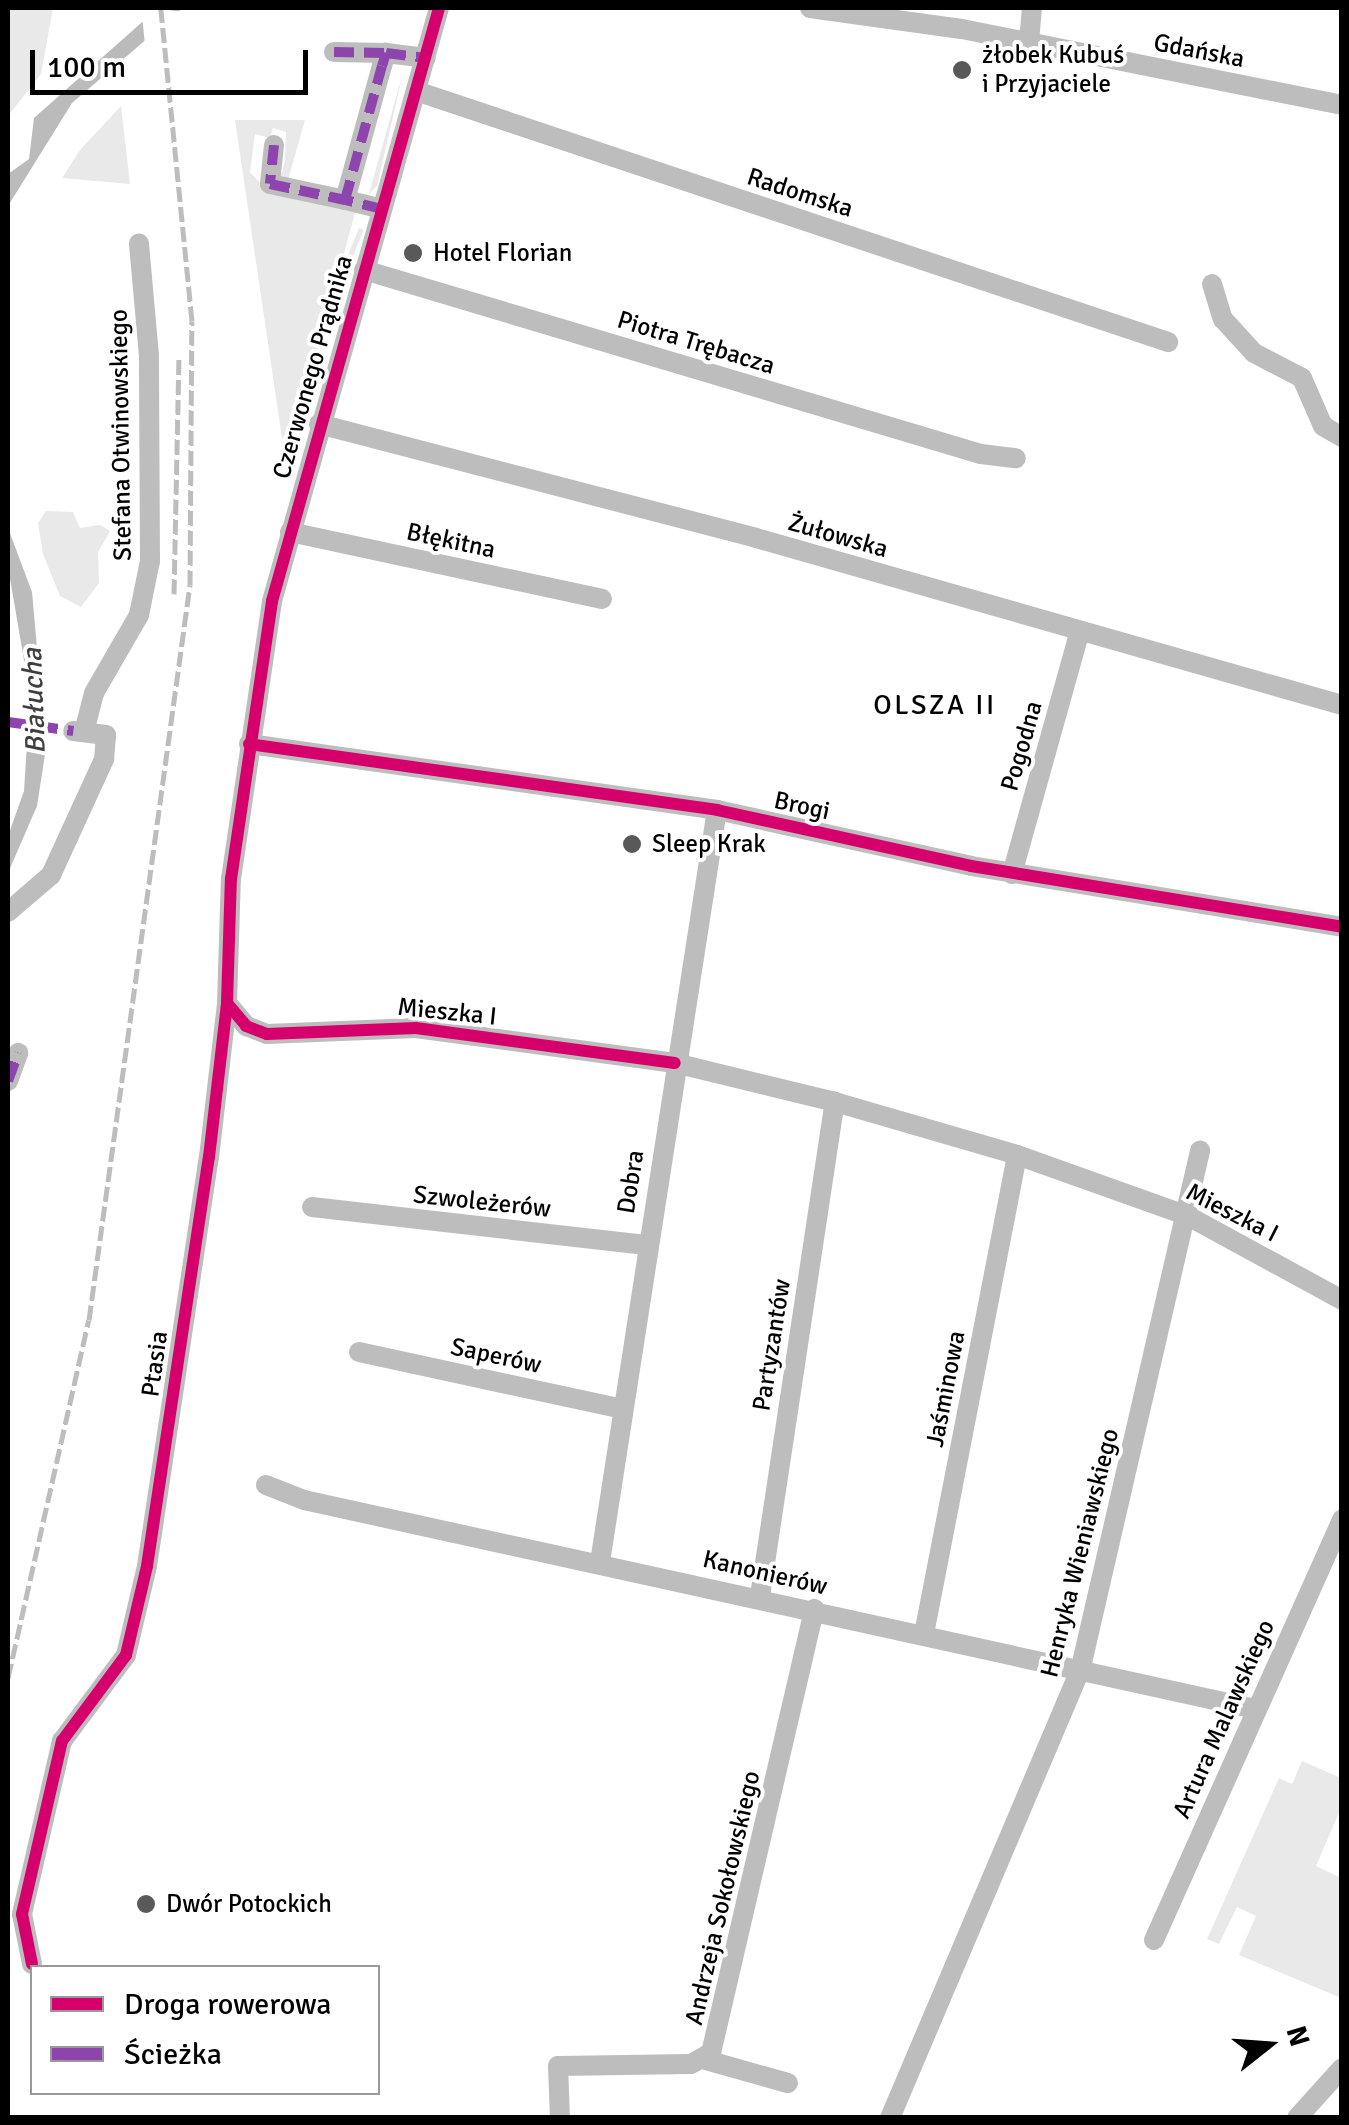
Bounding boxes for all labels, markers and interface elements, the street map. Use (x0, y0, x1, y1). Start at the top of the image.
street label: Gdańska (1151, 28, 1247, 74)
scale bar (35, 30, 312, 92)
place label: żłobek Kubuś i Przyjaciele (982, 41, 1124, 100)
text: 100 m (47, 49, 126, 86)
marker: żłobek Kubuś i Przyjaciele (951, 59, 973, 81)
street label: Radomska (743, 162, 857, 224)
place label: Hotel Florian (433, 238, 572, 268)
marker: Hotel Florian (402, 242, 424, 264)
street label: Czerwonego Prądnika (267, 252, 359, 482)
street label: Piotra Trębacza (613, 305, 779, 381)
street label: Stefana Otwinowskiego (104, 309, 138, 561)
street label: Żułowska (785, 507, 891, 565)
street label: Błękitna (404, 517, 498, 565)
water label: Białucha (15, 647, 53, 755)
district label: OLSZA II (873, 688, 997, 722)
street label: Pogodna (995, 698, 1049, 794)
street label: Brogi (771, 785, 833, 827)
place label: Sleep Krak (652, 829, 766, 859)
marker: Sleep Krak (621, 833, 643, 855)
street label: Mieszka I (396, 992, 498, 1032)
street label: Dobra (611, 1148, 651, 1216)
street label: Mieszka I (1181, 1177, 1283, 1249)
street label: Szwoleżerów (412, 1180, 552, 1224)
street label: Partyzantów (747, 1277, 797, 1413)
street label: Jaśminowa (920, 1328, 972, 1450)
street label: Ptasia (136, 1329, 174, 1399)
street label: Saperów (448, 1332, 544, 1380)
street label: Henryka Wieniawskiego (1035, 1425, 1125, 1681)
street label: Kanonierów (700, 1544, 830, 1602)
street label: Artura Malawskiego (1167, 1615, 1281, 1823)
street label: Andrzeja Sokołowskiego (679, 1768, 767, 2028)
place label: Dwór Potockich (166, 1889, 332, 1919)
marker: Dwór Potockich (135, 1893, 157, 1915)
legend (30, 1965, 380, 2095)
text: Droga rowerowa (124, 1986, 332, 2023)
north arrow (1219, 1995, 1319, 2095)
text: N (1279, 2022, 1317, 2051)
text: Ścieżka (124, 2036, 222, 2073)

